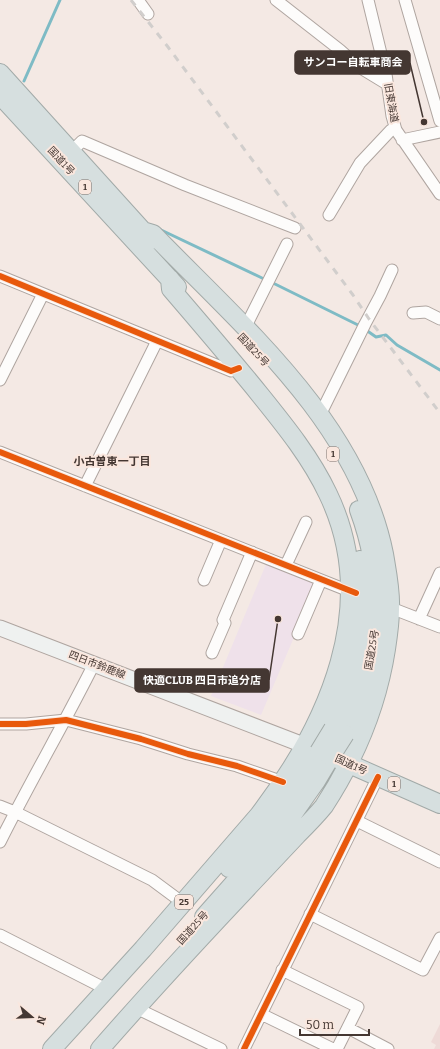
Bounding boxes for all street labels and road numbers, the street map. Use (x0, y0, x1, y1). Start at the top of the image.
street label: 旧東海道 (382, 82, 400, 124)
street label: 国道1号 (45, 144, 77, 178)
road number: 1 (79, 180, 91, 194)
street label: 国道25号 (235, 331, 271, 369)
road number: 1 (327, 447, 339, 461)
street label: 国道25号 (363, 629, 381, 671)
street label: 四日市鈴鹿線 (67, 649, 127, 681)
street label: 国道1号 (333, 753, 369, 777)
road number: 1 (388, 777, 400, 791)
road number: 25 (175, 895, 193, 909)
street label: 国道25号 (175, 909, 211, 947)

